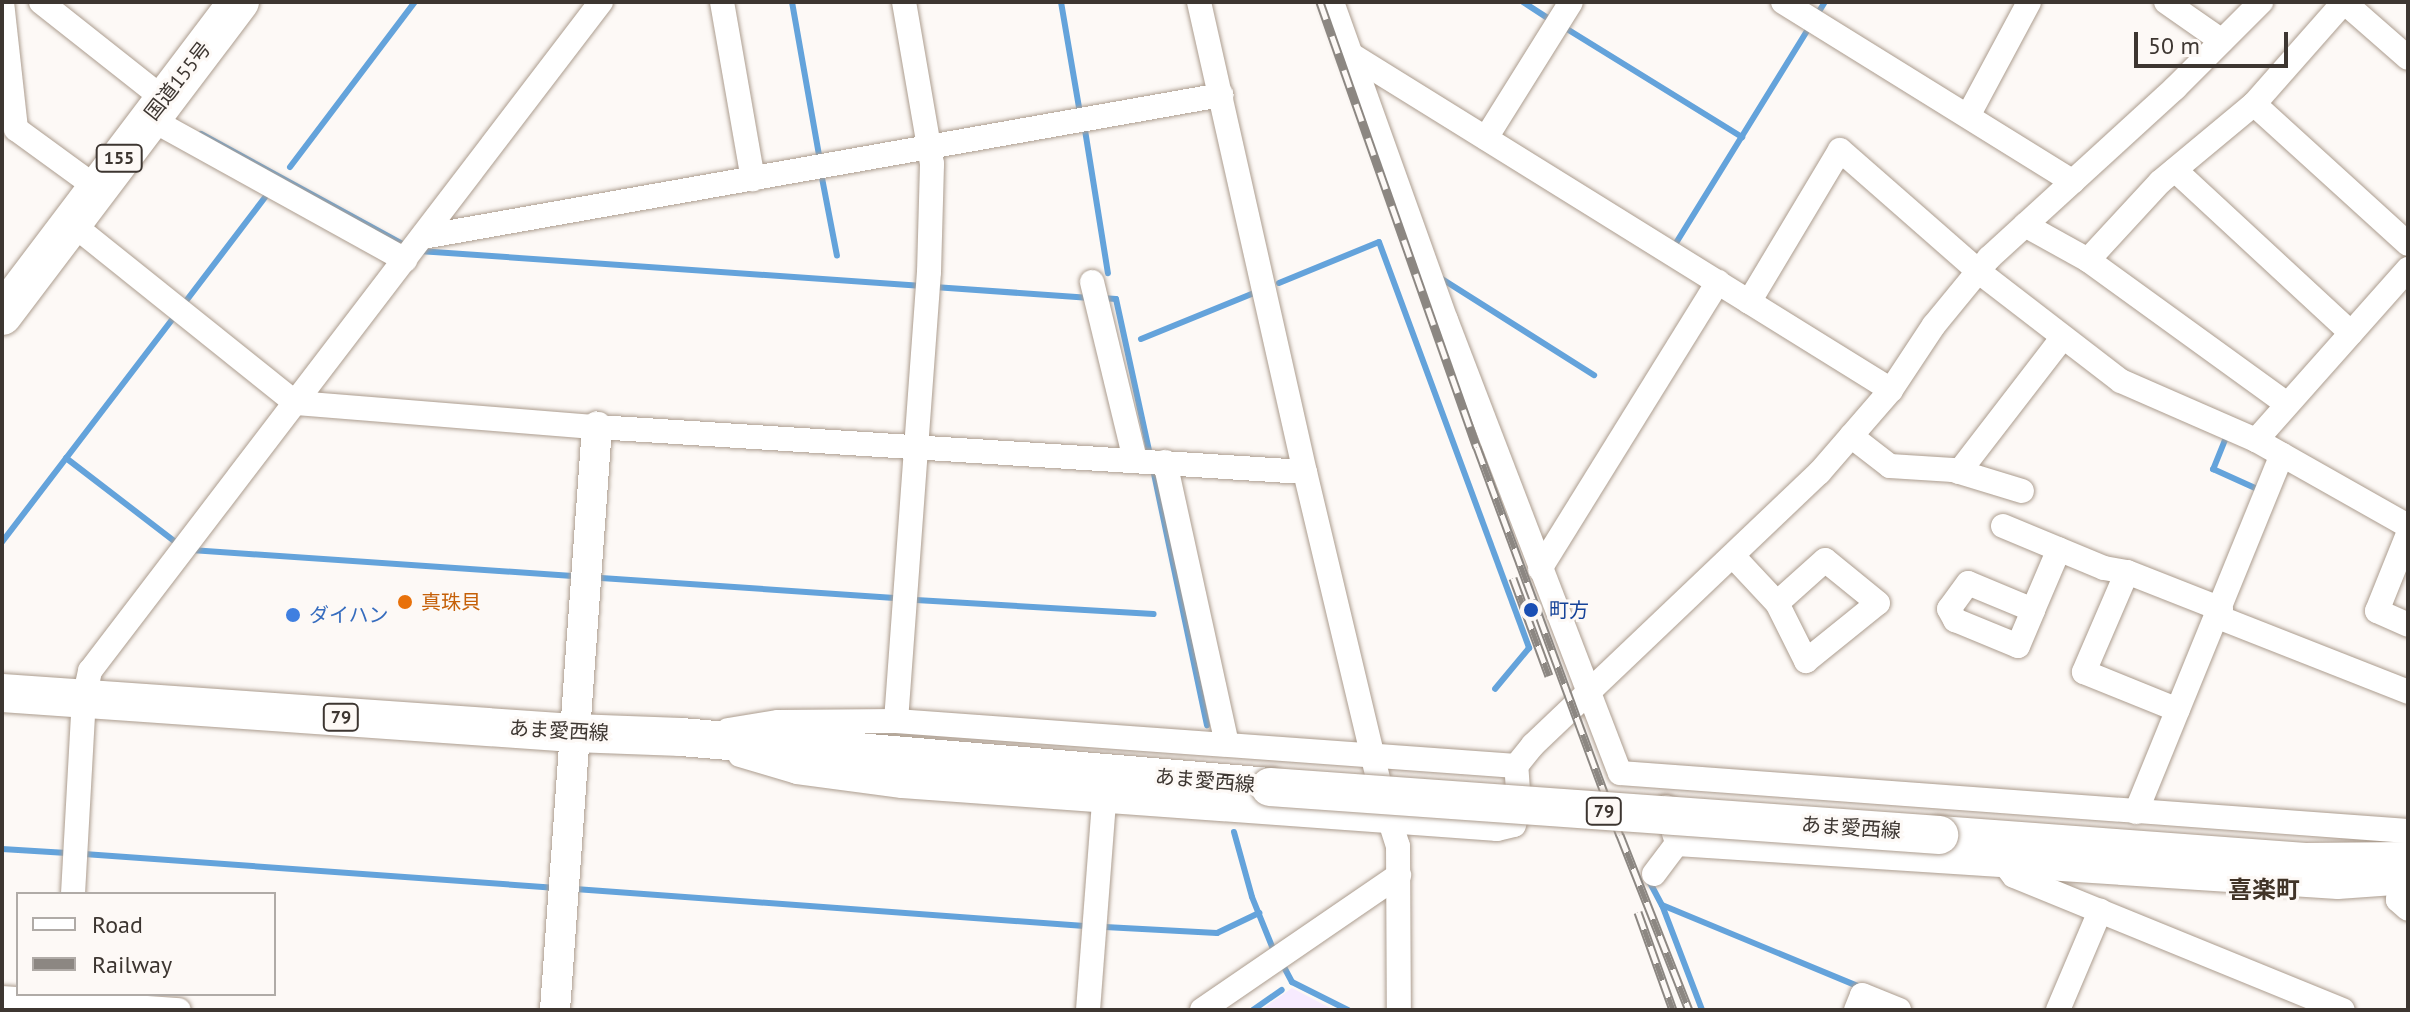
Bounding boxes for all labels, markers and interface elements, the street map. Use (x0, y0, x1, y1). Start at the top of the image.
scale bar (2138, 16, 2292, 66)
text: 50 m (2148, 30, 2200, 61)
street label: 国道155号 (140, 37, 216, 125)
road number: 155 (95, 144, 143, 172)
place label: 真珠貝 (421, 590, 481, 614)
marker: 真珠貝 (396, 593, 414, 611)
place label: 町方 (1549, 598, 1589, 622)
marker: 町方 (1520, 599, 1542, 621)
place label: ダイハン (309, 603, 389, 627)
marker: ダイハン (284, 606, 302, 624)
road number: 79 (321, 703, 361, 731)
street label: あま愛西線 (508, 716, 610, 746)
street label: あま愛西線 (1154, 765, 1256, 797)
road number: 79 (1584, 797, 1624, 825)
street label: あま愛西線 (1800, 813, 1902, 843)
district label: 喜楽町 (2228, 876, 2300, 904)
legend (16, 892, 276, 996)
text: Road (92, 909, 143, 940)
text: Railway (92, 949, 172, 980)

